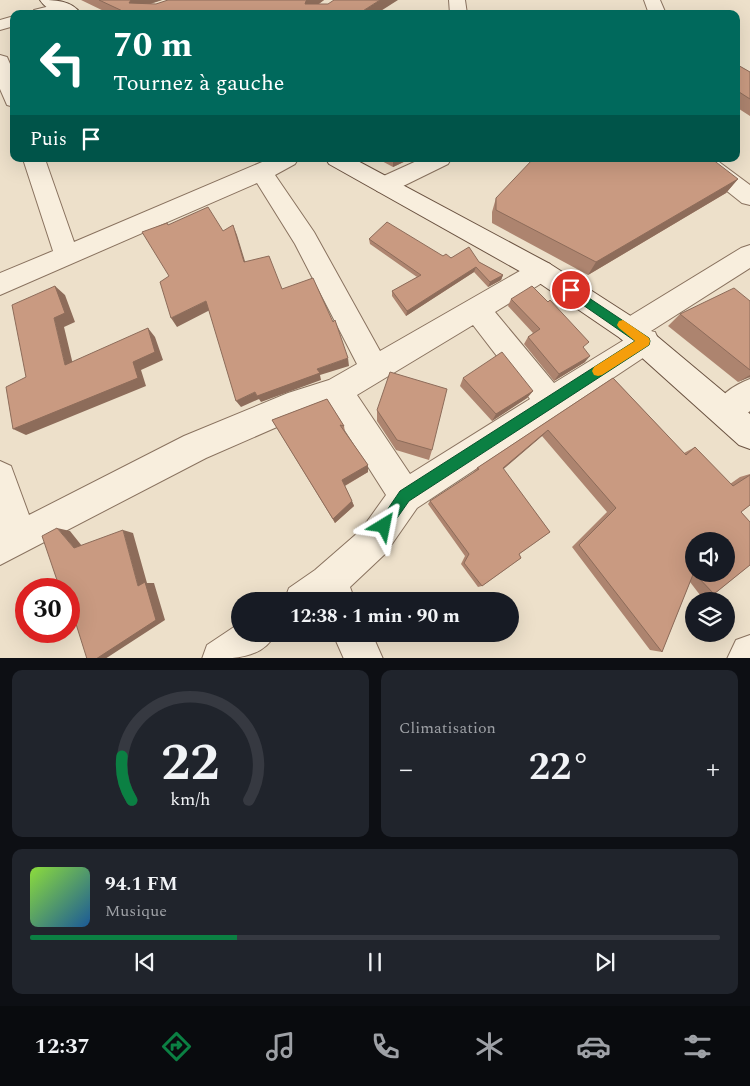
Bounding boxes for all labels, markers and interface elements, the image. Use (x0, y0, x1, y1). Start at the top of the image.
text: 70 m (113, 19, 193, 72)
icon: left (30, 30, 95, 95)
text: Tournez à gauche (113, 67, 284, 100)
text: Puis (30, 125, 67, 154)
icon: arrive (77, 125, 105, 153)
pin (550, 269, 592, 311)
icon: arrive (557, 276, 585, 304)
position arrow (357, 499, 409, 551)
map controls (685, 532, 735, 642)
button: sound (685, 532, 735, 582)
speed limit sign: 30 (15, 578, 80, 643)
button: layers (685, 592, 735, 642)
text: 12:38 · 1 min · 90 m (290, 602, 460, 631)
text: Climatisation (399, 716, 496, 740)
text: 22 (161, 724, 220, 803)
text: 22° (529, 739, 590, 797)
text: − (399, 748, 413, 791)
text: + (706, 748, 720, 791)
text: km/h (170, 786, 211, 813)
text: 94.1 FM (105, 870, 178, 899)
text: Musique (105, 899, 167, 923)
icon: previous (131, 948, 159, 976)
icon: pause (361, 948, 389, 976)
icon: next (591, 948, 619, 976)
icon: directions (159, 1029, 194, 1064)
icon: music (263, 1029, 298, 1064)
icon: phone (368, 1029, 403, 1064)
icon: climate (472, 1029, 507, 1064)
icon: car (576, 1029, 611, 1064)
icon: filters (680, 1029, 715, 1064)
text: 12:37 (35, 1030, 90, 1063)

